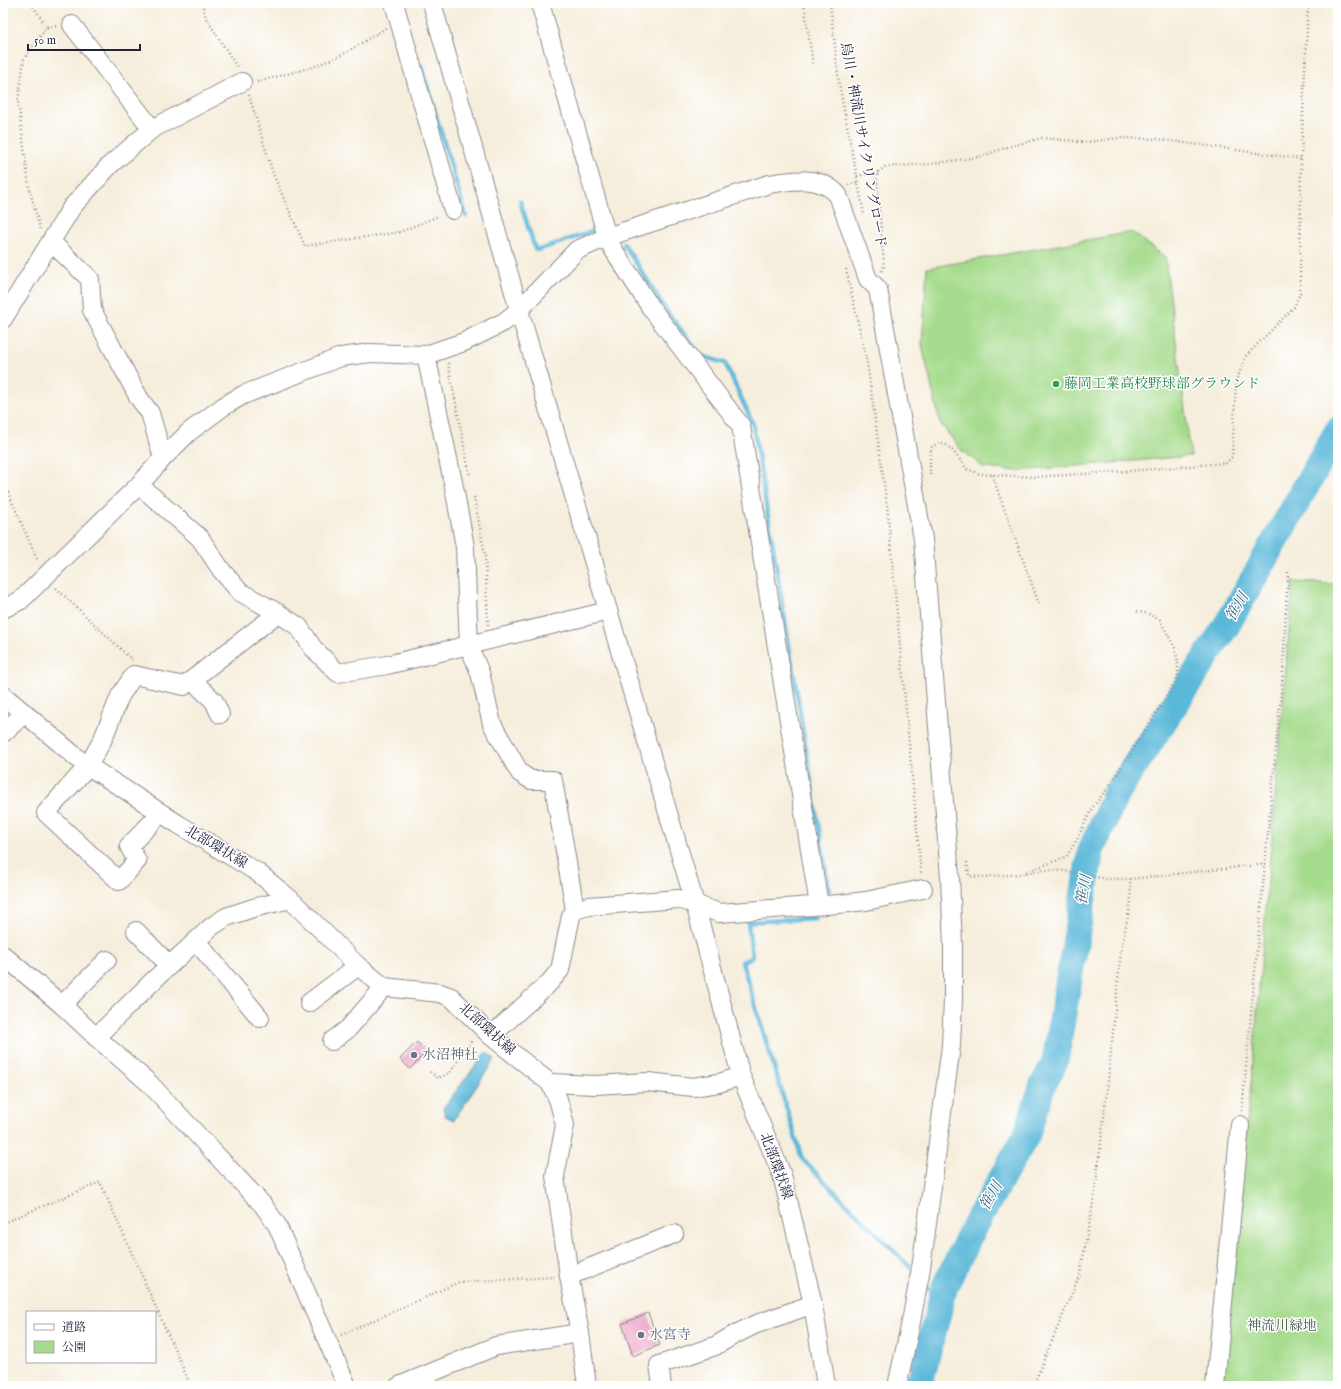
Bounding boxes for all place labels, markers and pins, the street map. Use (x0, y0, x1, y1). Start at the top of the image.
place label: 藤岡工業高校野球部グラウンド (1064, 375, 1260, 393)
marker: 藤岡工業高校野球部グラウンド (1051, 379, 1061, 389)
place label: 水沼神社 (422, 1046, 478, 1064)
marker: 水沼神社 (409, 1050, 419, 1060)
place label: 水宮寺 (649, 1326, 691, 1344)
marker: 水宮寺 (636, 1330, 646, 1340)

